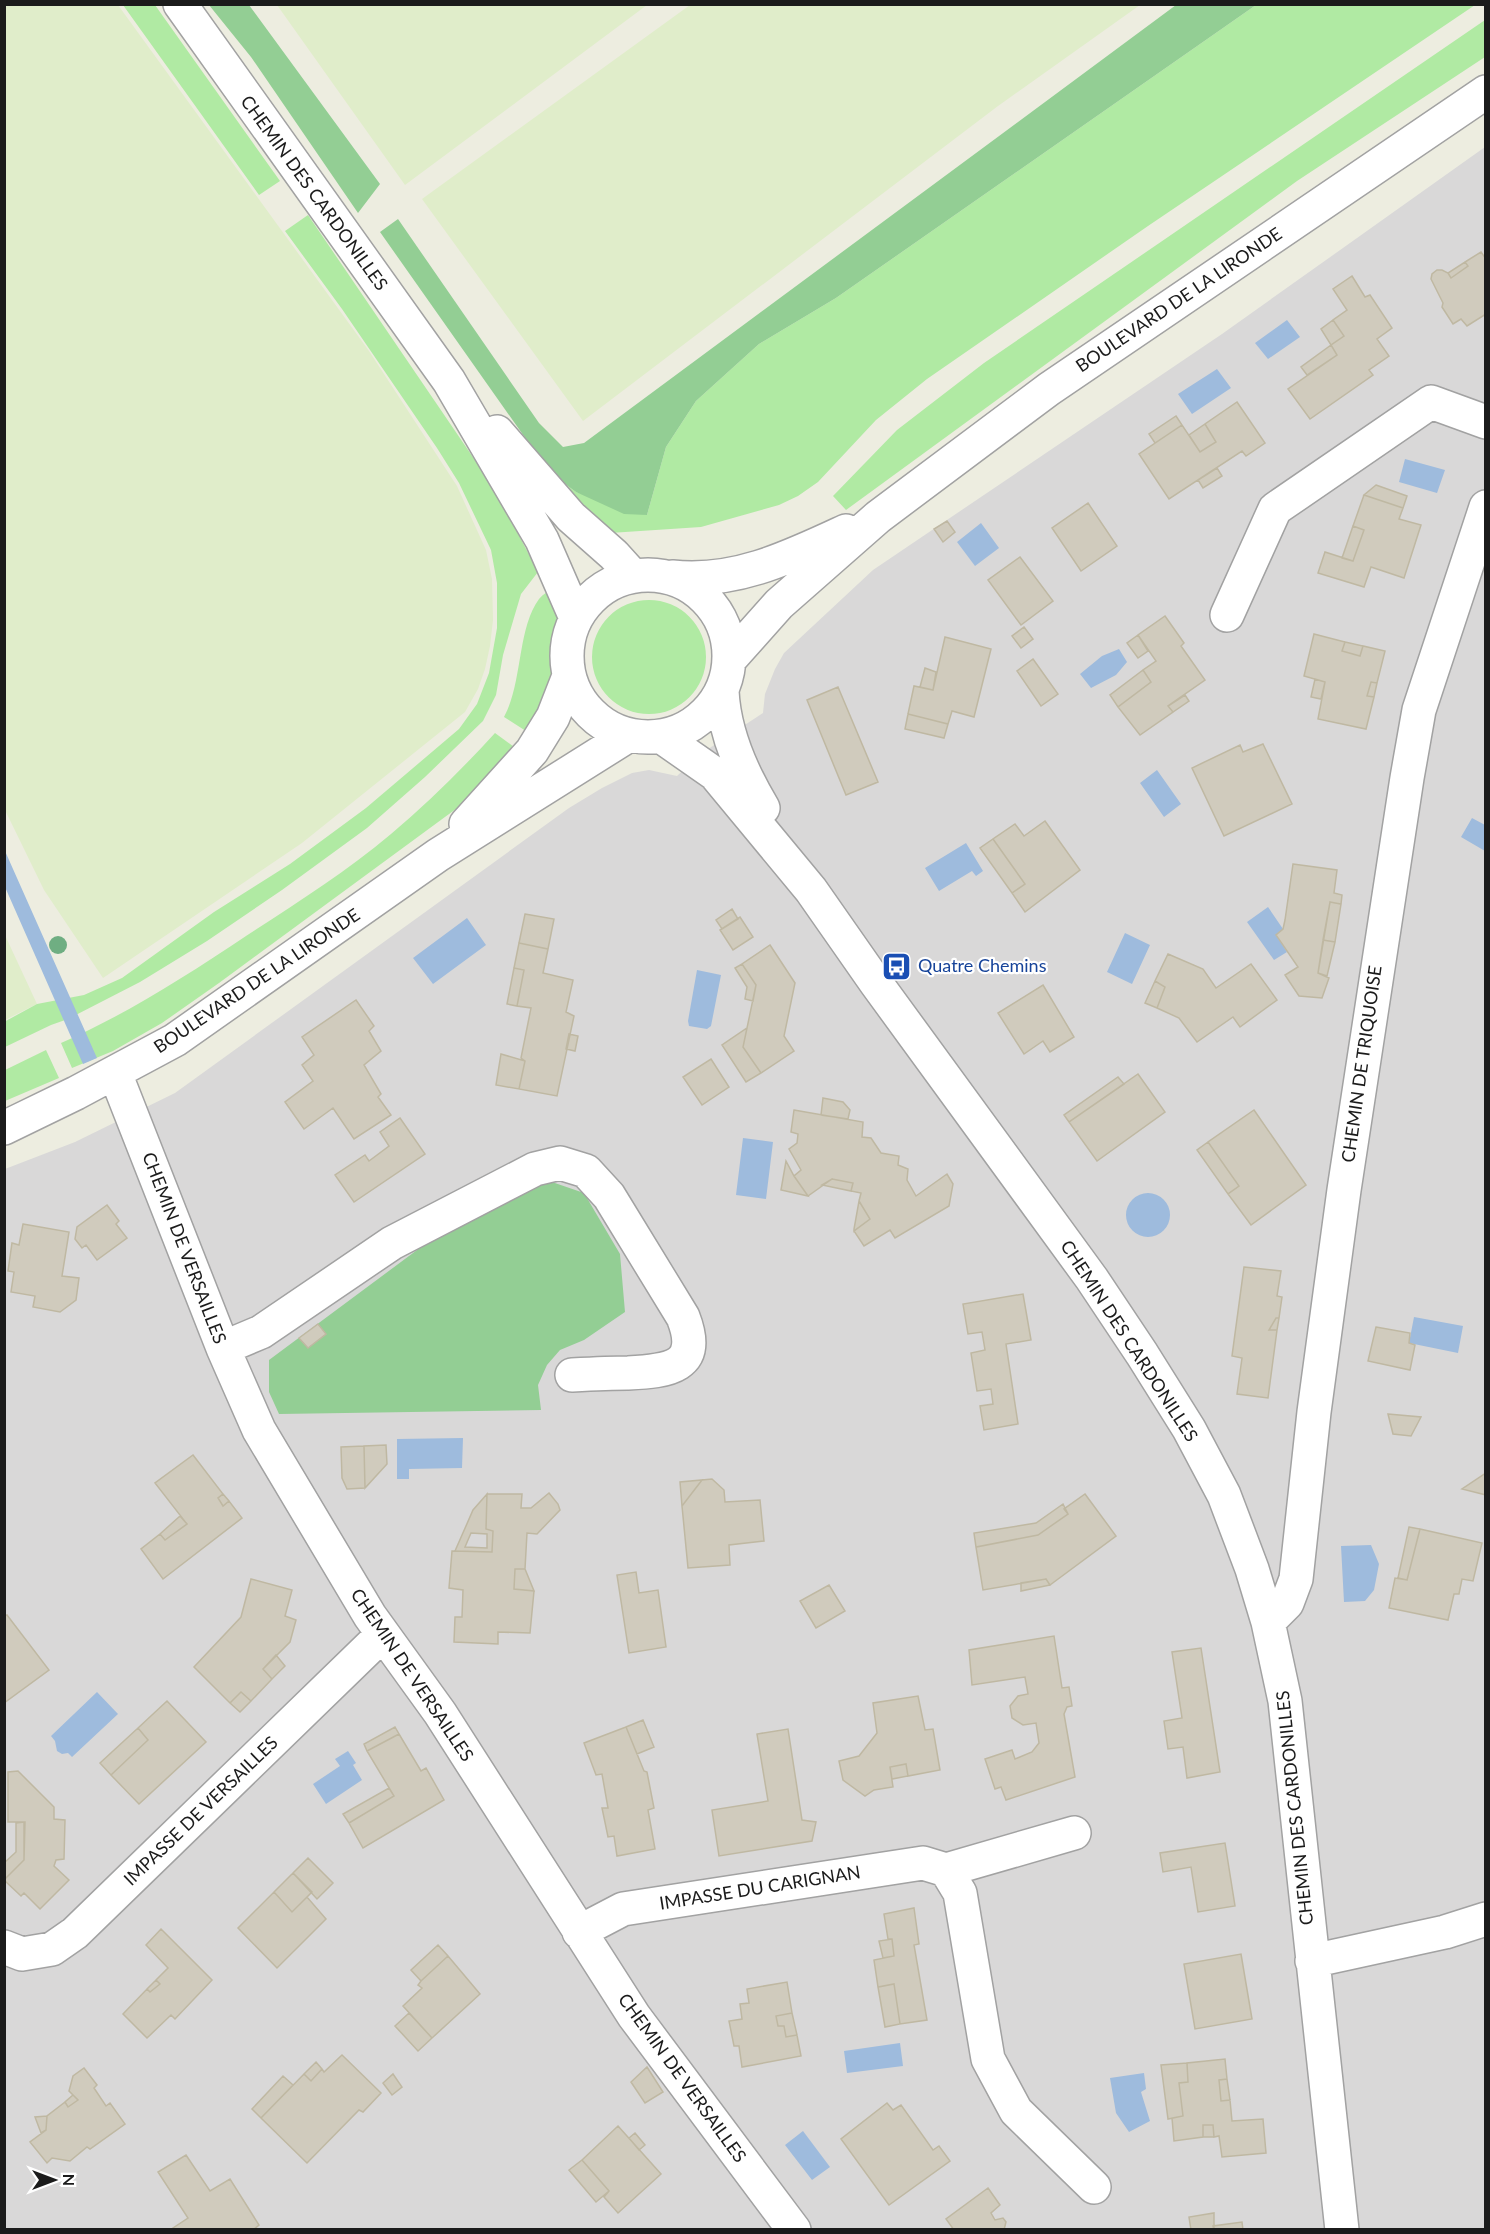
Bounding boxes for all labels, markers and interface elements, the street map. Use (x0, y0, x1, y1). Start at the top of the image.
street label: CHEMIN DES CARDONILLES (237, 91, 393, 294)
street label: BOULEVARD DE LA LIRONDE (1071, 222, 1286, 376)
street label: BOULEVARD DE LA LIRONDE (149, 903, 364, 1057)
bus stop icon: Quatre Chemins (881, 950, 913, 982)
place label: Quatre Chemins (918, 954, 1047, 976)
street label: CHEMIN DE TRIQUOISE (1336, 964, 1386, 1164)
street label: CHEMIN DE VERSAILLES (138, 1149, 232, 1347)
street label: CHEMIN DES CARDONILLES (1056, 1236, 1203, 1445)
street label: CHEMIN DE VERSAILLES (347, 1584, 479, 1765)
street label: CHEMIN DES CARDONILLES (1271, 1690, 1317, 1926)
street label: IMPASSE DE VERSAILLES (119, 1731, 282, 1890)
street label: IMPASSE DU CARIGNAN (658, 1860, 862, 1914)
street label: CHEMIN DE VERSAILLES (614, 1989, 752, 2166)
north arrow (24, 2150, 84, 2210)
text: N (60, 2174, 79, 2186)

